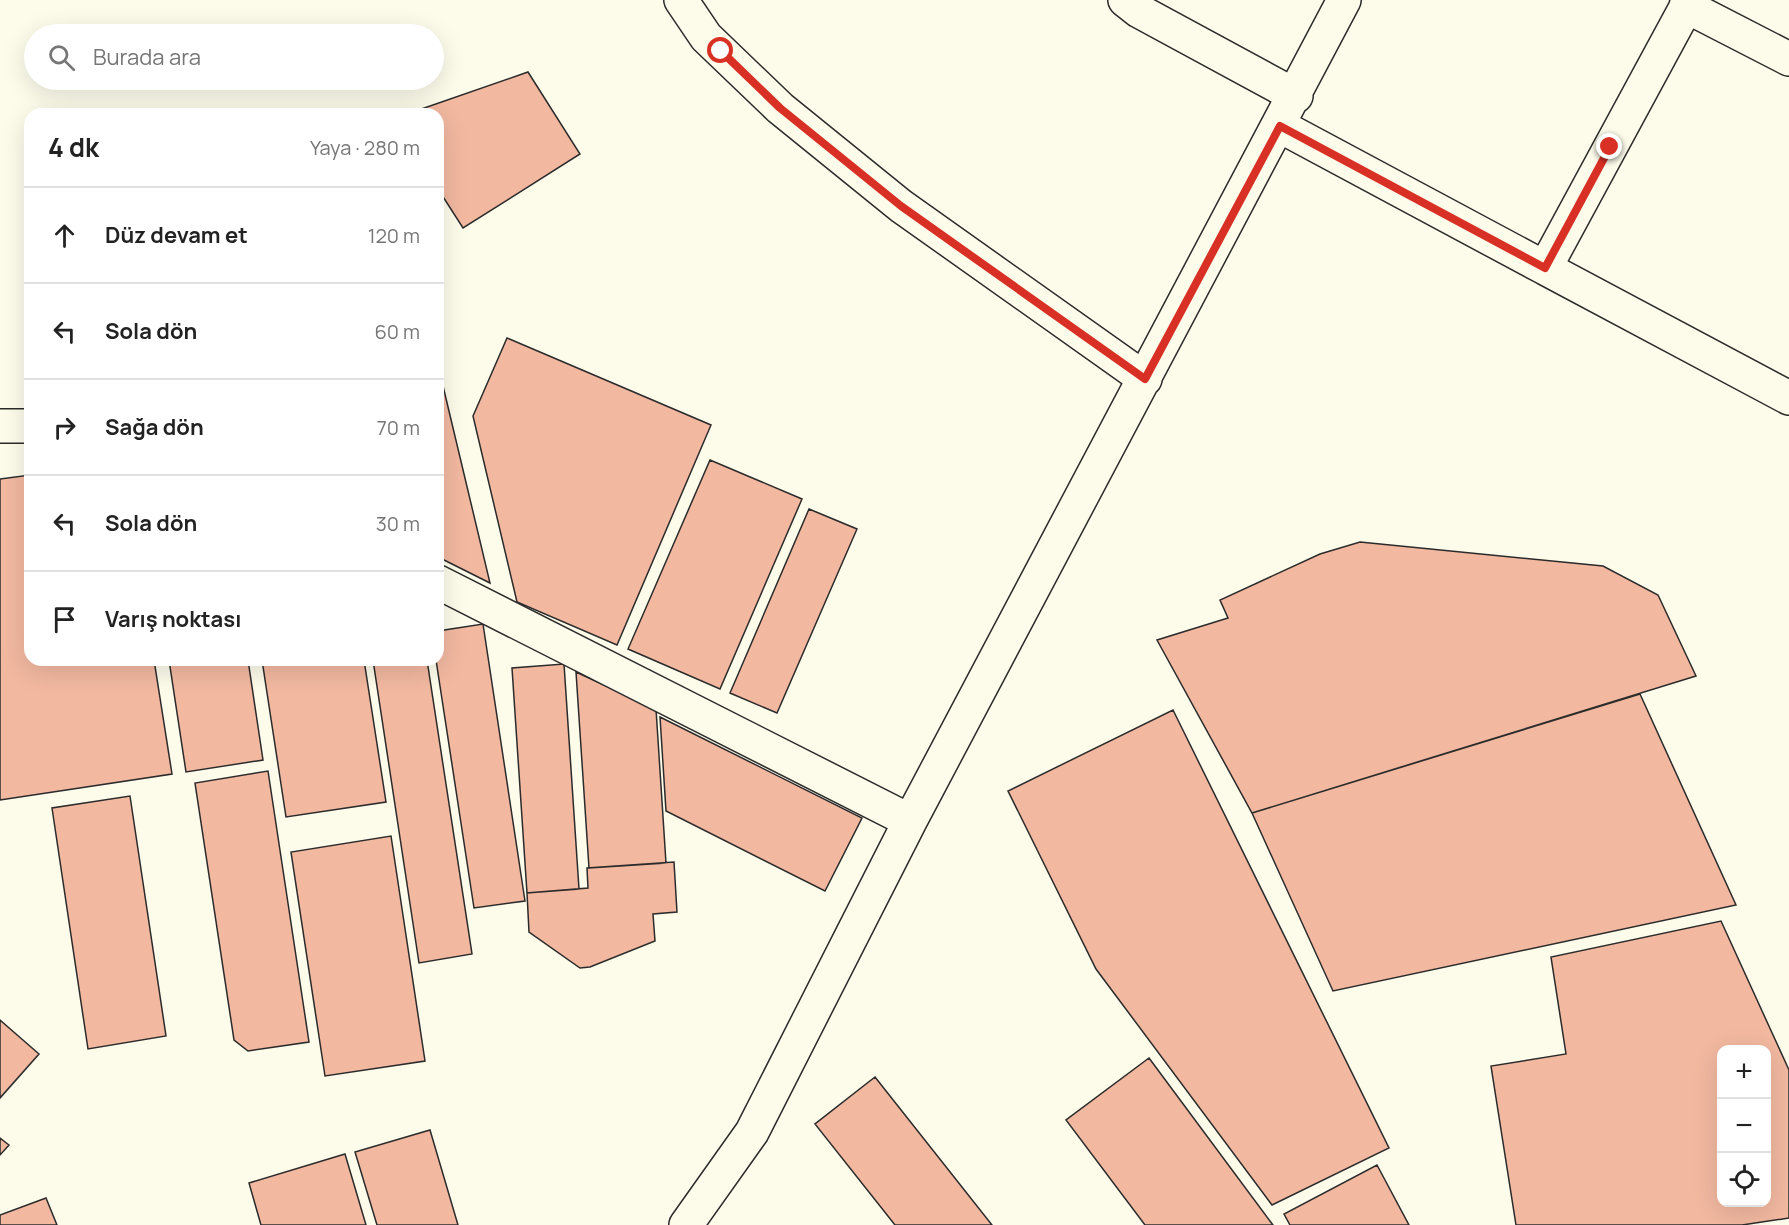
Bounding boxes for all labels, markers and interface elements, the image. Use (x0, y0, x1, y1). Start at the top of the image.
search box (24, 24, 444, 90)
route start (707, 37, 733, 63)
icon: search (45, 41, 78, 74)
text: Burada ara (93, 42, 201, 72)
text: 4 dk (48, 129, 99, 165)
route end (1596, 133, 1622, 159)
text: Yaya · 280 m (310, 134, 420, 161)
icon: ahead (48, 219, 81, 252)
text: Düz devam et (105, 220, 248, 250)
text: 120 m (368, 222, 420, 249)
icon: left (48, 315, 81, 348)
text: Sola dön (105, 316, 197, 346)
text: 60 m (374, 318, 420, 345)
icon: right (48, 411, 81, 444)
text: Sağa dön (105, 412, 204, 442)
text: 70 m (377, 414, 420, 441)
icon: left (48, 507, 81, 540)
text: Sola dön (105, 508, 197, 538)
text: 30 m (376, 510, 420, 537)
icon: arrive (48, 603, 81, 636)
text: Varış noktası (105, 604, 241, 634)
map controls (1717, 1045, 1771, 1207)
button: + (1717, 1045, 1771, 1099)
button: − (1717, 1099, 1771, 1153)
button: locate (1717, 1153, 1771, 1207)

